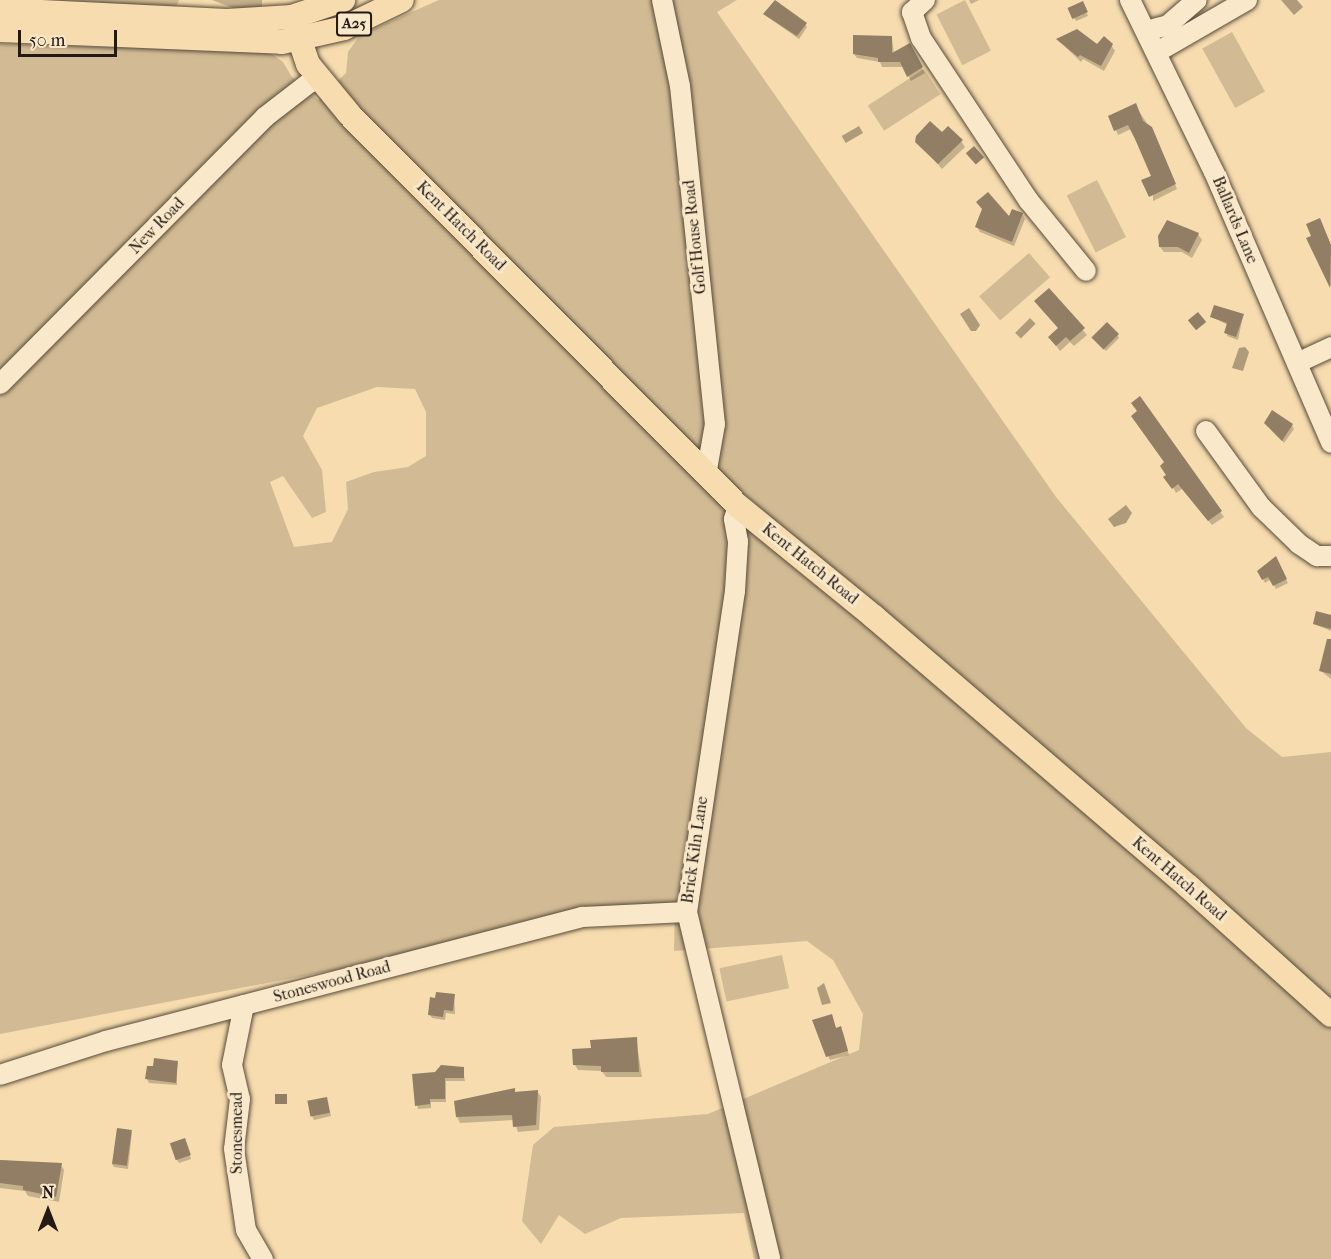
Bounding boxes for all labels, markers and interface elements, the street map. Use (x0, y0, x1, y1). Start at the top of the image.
road number: A25 (336, 12, 372, 36)
scale bar (21, 18, 120, 56)
text: 50 m (29, 30, 65, 51)
street label: Ballards Lane (1208, 173, 1262, 267)
street label: Kent Hatch Road (412, 177, 510, 275)
street label: Golf House Road (679, 179, 711, 295)
street label: New Road (126, 194, 188, 258)
street label: Kent Hatch Road (758, 519, 862, 609)
street label: Brick Kiln Lane (678, 795, 712, 905)
street label: Kent Hatch Road (1128, 833, 1230, 925)
street label: Stoneswood Road (271, 957, 393, 1007)
street label: Stonesmead (227, 1092, 247, 1174)
north arrow (18, 1181, 78, 1241)
text: N (42, 1183, 54, 1202)

